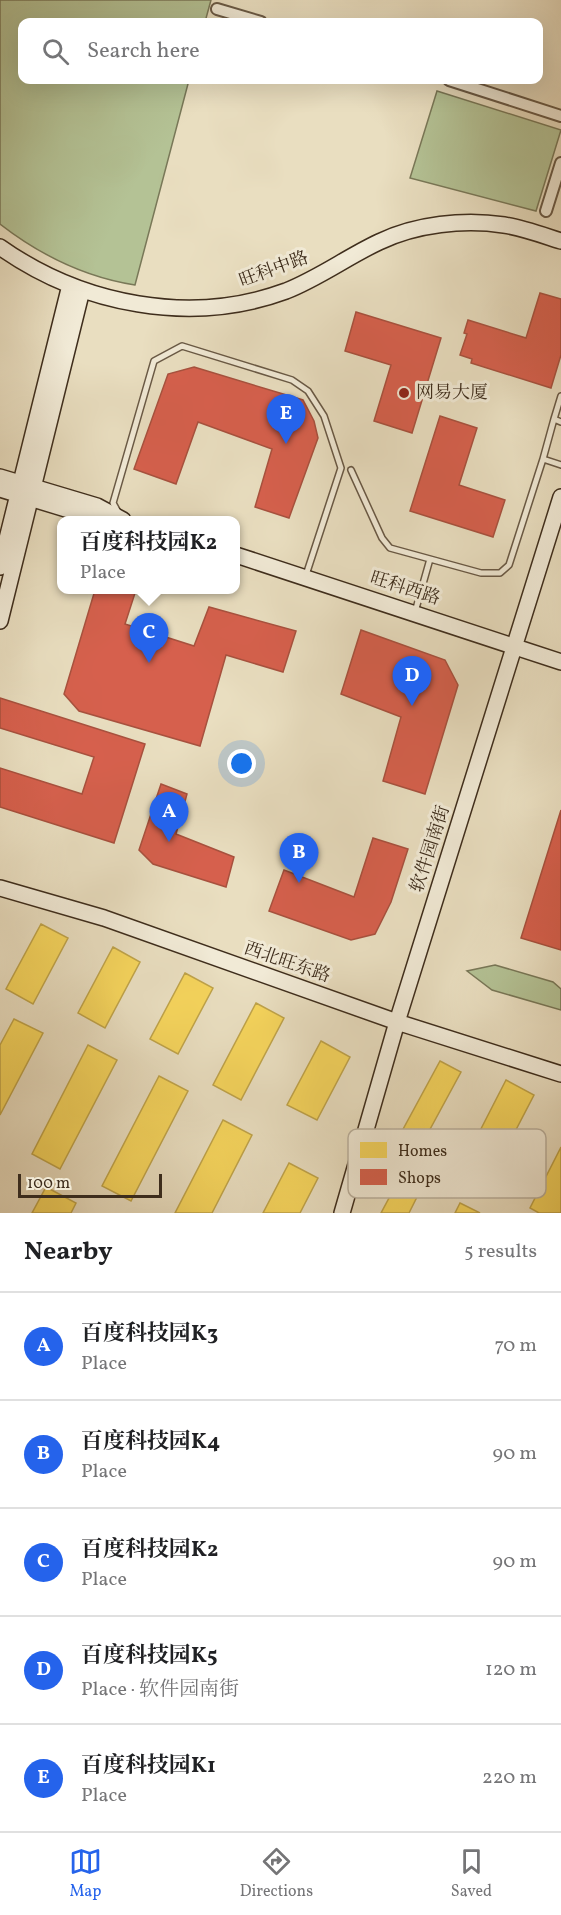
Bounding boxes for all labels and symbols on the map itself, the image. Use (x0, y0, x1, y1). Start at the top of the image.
street label: 旺科中路 (236, 246, 312, 294)
place label: 网易大厦 (416, 381, 488, 406)
marker: 网易大厦 (397, 386, 411, 400)
pin: E (266, 394, 306, 444)
street label: 旺科西路 (367, 566, 443, 612)
pin: C (130, 614, 168, 663)
pin: D (392, 656, 432, 706)
your location (227, 749, 256, 778)
pin: A (150, 792, 188, 842)
street label: 软件园南街 (405, 802, 457, 896)
pin: B (280, 834, 318, 883)
street label: 西北旺东路 (240, 937, 334, 989)
legend (348, 1129, 546, 1198)
text: Homes (398, 1141, 447, 1163)
text: Shops (398, 1168, 441, 1190)
scale bar (18, 1171, 162, 1198)

